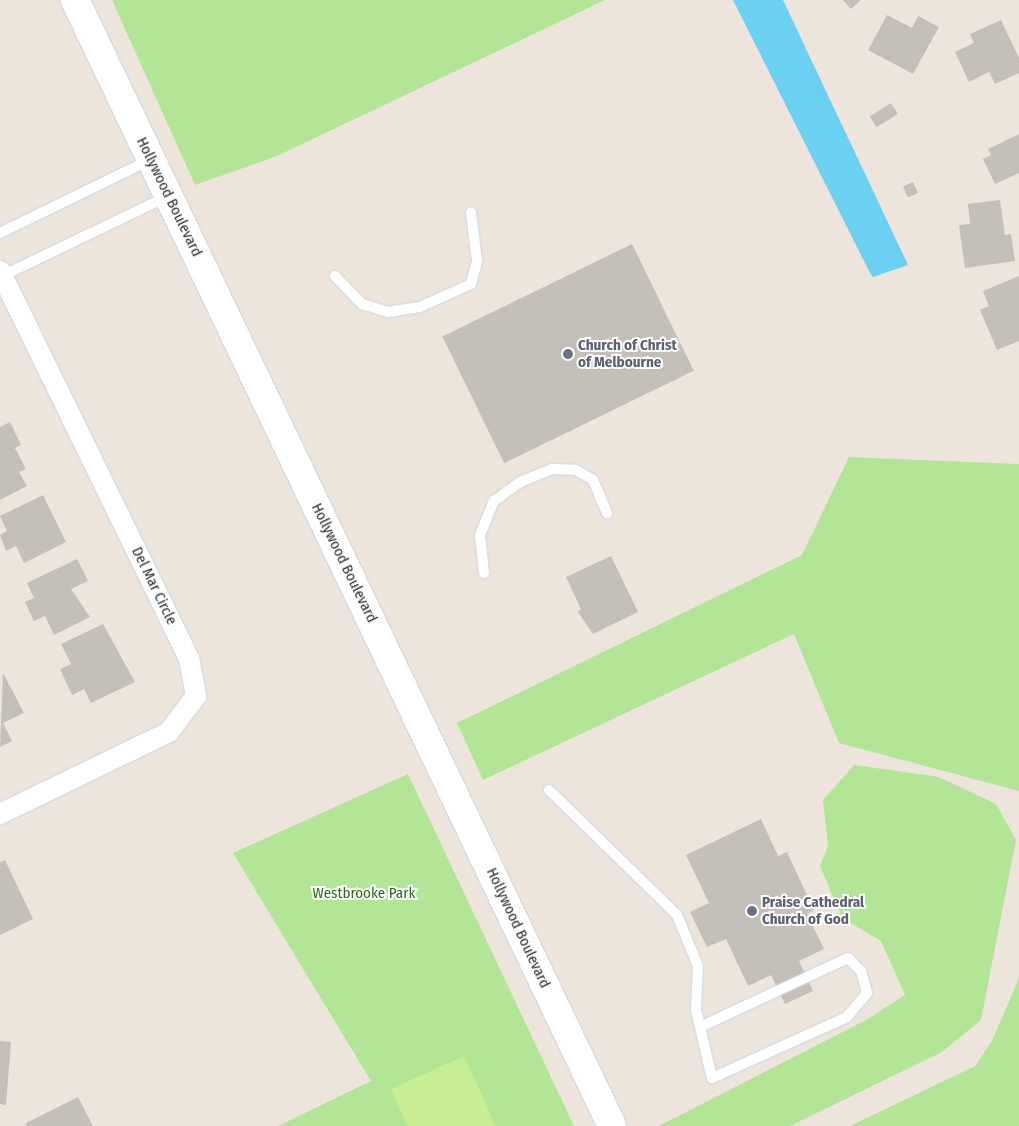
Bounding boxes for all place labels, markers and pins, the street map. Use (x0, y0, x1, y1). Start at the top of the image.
place label: Church of Christ of Melbourne (578, 336, 677, 371)
marker: Church of Christ of Melbourne (562, 348, 574, 360)
place label: Praise Cathedral Church of God (762, 893, 864, 928)
marker: Praise Cathedral Church of God (746, 905, 758, 917)

